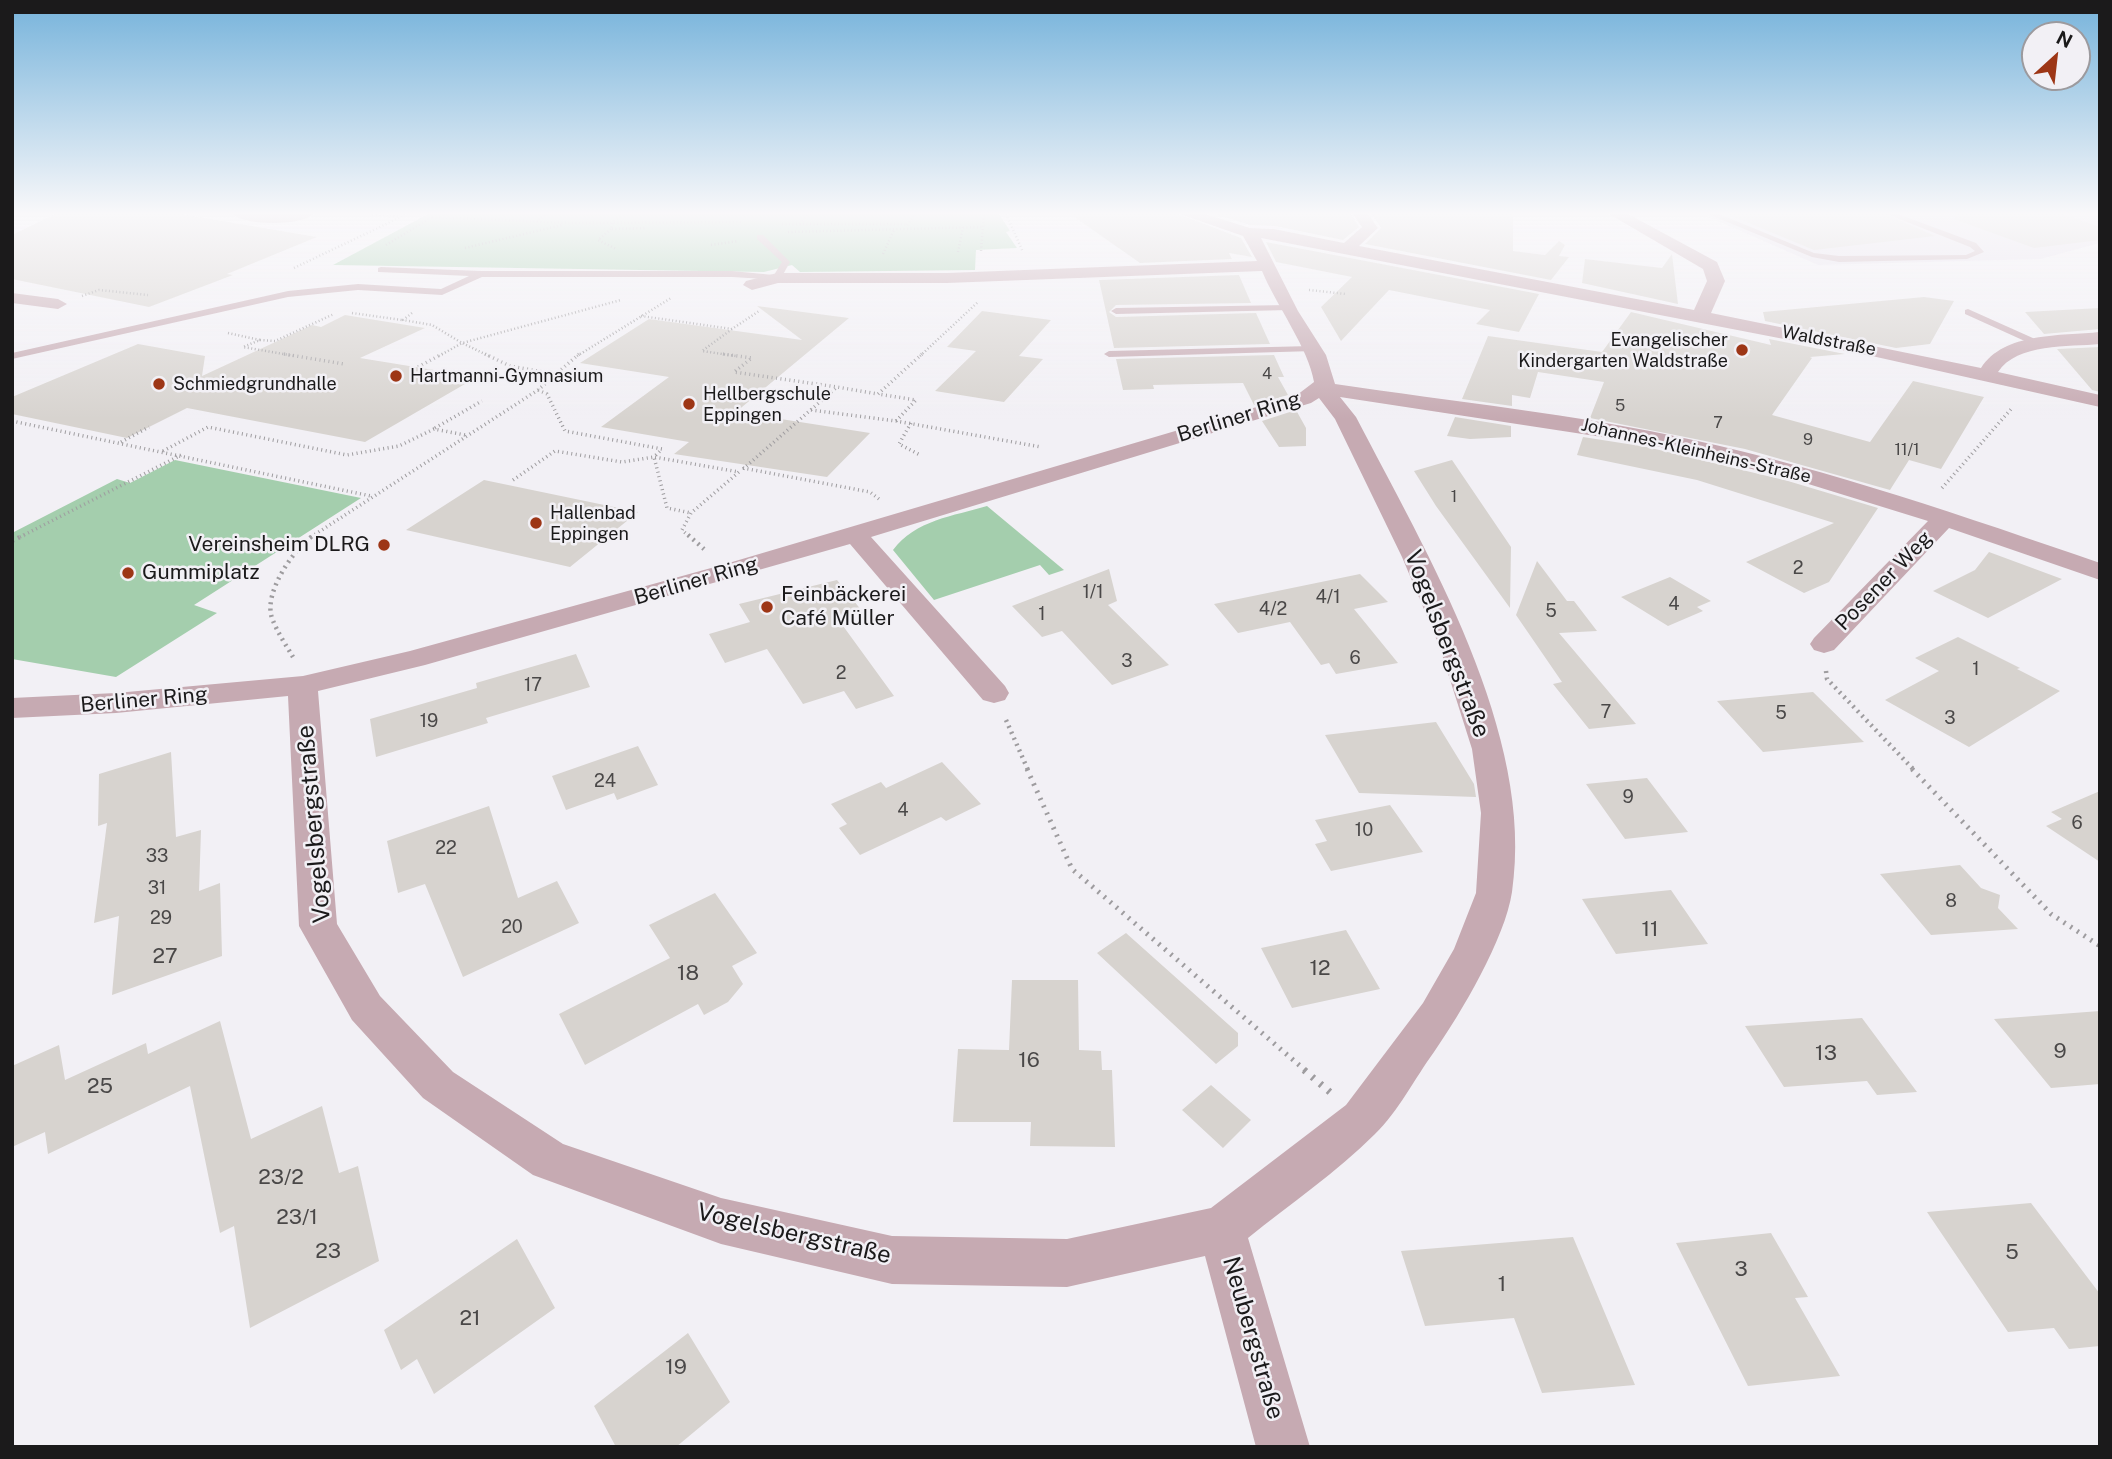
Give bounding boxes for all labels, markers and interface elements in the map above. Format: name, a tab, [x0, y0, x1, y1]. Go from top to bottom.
north arrow	[2021, 21, 2091, 91]
text: N	[2053, 26, 2076, 52]
street label: Waldstraße	[1780, 321, 1878, 361]
place label: Evangelischer Kindergarten Waldstraße	[1518, 329, 1728, 372]
marker: Evangelischer Kindergarten Waldstraße	[1734, 342, 1750, 358]
house number: 4	[1262, 364, 1272, 384]
place label: Hartmanni-Gymnasium	[410, 365, 603, 387]
marker: Hartmanni-Gymnasium	[388, 368, 404, 384]
place label: Schmiedgrundhalle	[173, 373, 337, 395]
marker: Schmiedgrundhalle	[151, 376, 167, 392]
place label: Hellbergschule Eppingen	[703, 383, 831, 426]
street label: Berliner Ring	[1174, 386, 1304, 448]
marker: Hellbergschule Eppingen	[681, 396, 697, 412]
house number: 5	[1615, 396, 1625, 416]
house number: 7	[1713, 413, 1723, 433]
street label: Johannes-Kleinheins-Straße	[1579, 414, 1813, 488]
house number: 9	[1803, 430, 1813, 450]
house number: 11/1	[1894, 440, 1920, 460]
house number: 1	[1451, 487, 1457, 507]
place label: Hallenbad Eppingen	[550, 502, 636, 544]
marker: Hallenbad Eppingen	[528, 515, 544, 531]
street label: Posener Weg	[1830, 526, 1938, 636]
place label: Vereinsheim DLRG	[188, 532, 370, 558]
marker: Vereinsheim DLRG	[376, 537, 392, 553]
street label: Vogelsbergstraße	[1398, 546, 1496, 742]
street label: Berliner Ring	[631, 551, 761, 611]
house number: 2	[1793, 557, 1803, 579]
place label: Gummiplatz	[142, 560, 260, 586]
marker: Gummiplatz	[120, 565, 136, 581]
house number: 1/1	[1083, 581, 1103, 603]
place label: Feinbäckerei Café Müller	[781, 582, 906, 632]
house number: 4/1	[1316, 586, 1340, 608]
house number: 4	[1668, 593, 1680, 615]
house number: 4/2	[1259, 598, 1287, 620]
marker: Feinbäckerei Café Müller	[759, 599, 775, 615]
house number: 5	[1545, 600, 1557, 622]
house number: 1	[1038, 603, 1046, 625]
house number: 6	[1349, 647, 1361, 669]
house number: 3	[1121, 650, 1133, 672]
house number: 1	[1972, 658, 1980, 680]
house number: 2	[836, 662, 846, 684]
house number: 17	[524, 674, 542, 696]
street label: Berliner Ring	[79, 682, 209, 718]
house number: 7	[1601, 701, 1611, 723]
house number: 5	[1775, 702, 1787, 724]
house number: 3	[1944, 707, 1956, 729]
house number: 19	[420, 710, 438, 732]
street label: Vogelsbergstraße	[291, 724, 337, 924]
house number: 24	[594, 770, 616, 792]
house number: 9	[1622, 786, 1634, 808]
house number: 4	[897, 799, 909, 821]
house number: 6	[2071, 812, 2083, 834]
house number: 10	[1355, 819, 1373, 841]
house number: 22	[435, 837, 457, 859]
house number: 33	[146, 845, 168, 867]
house number: 31	[148, 877, 166, 899]
house number: 8	[1945, 890, 1957, 912]
house number: 29	[150, 907, 172, 929]
house number: 20	[501, 916, 523, 938]
house number: 11	[1641, 917, 1659, 943]
house number: 27	[152, 944, 178, 970]
house number: 12	[1309, 956, 1331, 982]
house number: 18	[677, 961, 699, 987]
house number: 9	[2053, 1039, 2067, 1065]
house number: 13	[1815, 1041, 1837, 1067]
house number: 16	[1018, 1048, 1040, 1074]
house number: 25	[87, 1074, 113, 1100]
house number: 23/2	[258, 1165, 304, 1191]
street label: Vogelsbergstraße	[694, 1198, 894, 1270]
house number: 23/1	[276, 1205, 318, 1231]
house number: 23	[315, 1239, 341, 1265]
house number: 5	[2005, 1240, 2019, 1266]
street label: Neubergstraße	[1216, 1253, 1290, 1423]
house number: 3	[1734, 1257, 1748, 1283]
house number: 1	[1498, 1272, 1506, 1298]
house number: 21	[459, 1306, 481, 1332]
house number: 19	[665, 1355, 687, 1381]

